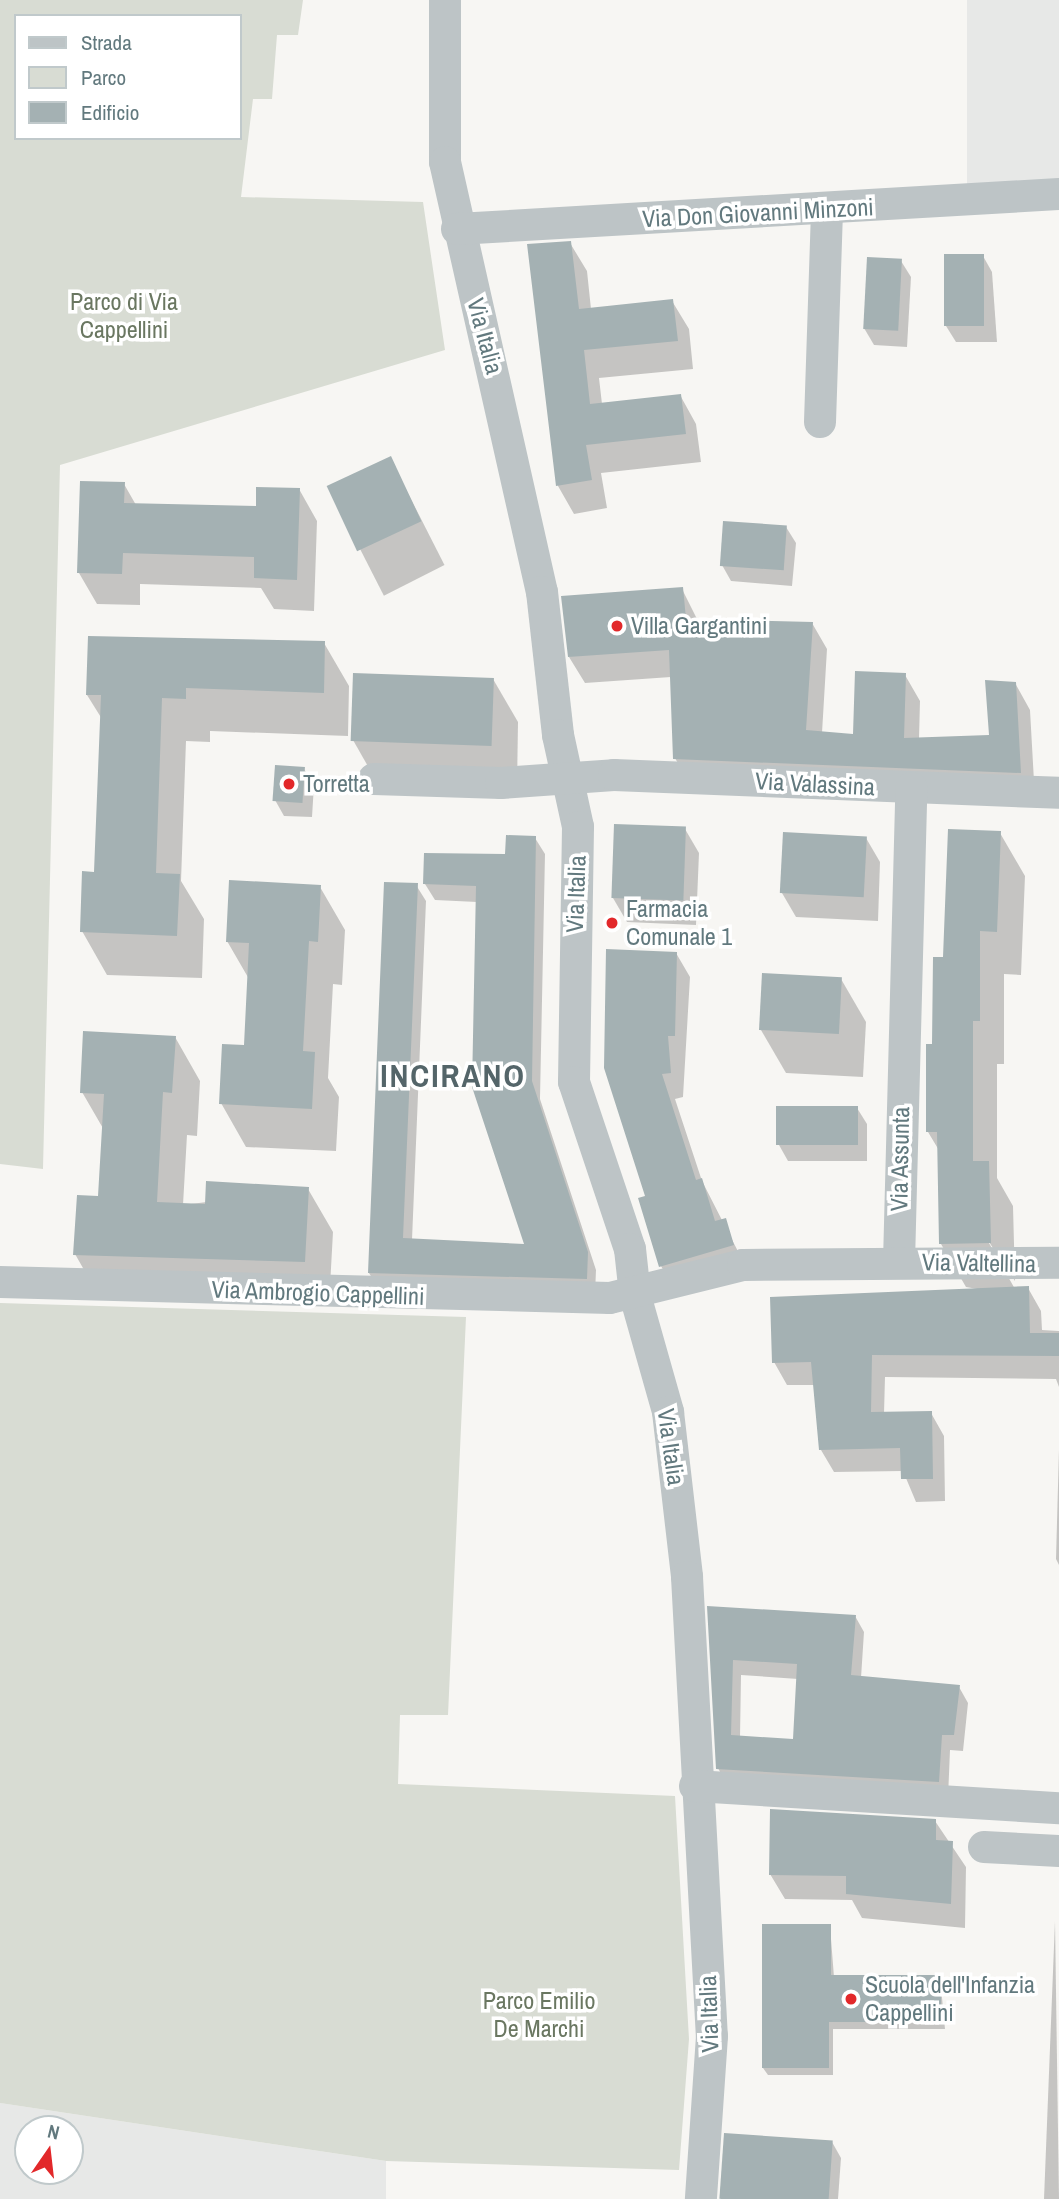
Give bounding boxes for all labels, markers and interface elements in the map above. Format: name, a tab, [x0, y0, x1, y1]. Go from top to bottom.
legend	[14, 14, 242, 140]
text: Strada	[81, 28, 132, 57]
text: Parco	[81, 63, 126, 92]
text: Edificio	[81, 98, 139, 127]
street label: Via Don Giovanni Minzoni	[642, 193, 874, 233]
park label: Parco di Via Cappellini	[70, 288, 178, 344]
street label: Via Italia	[461, 295, 509, 377]
place label: Villa Gargantini	[631, 612, 767, 640]
marker: Villa Gargantini	[609, 618, 625, 634]
street label: Via Valassina	[754, 766, 876, 802]
place label: Torretta	[303, 770, 370, 798]
marker: Torretta	[281, 776, 297, 792]
street label: Via Italia	[560, 855, 592, 933]
place label: Farmacia Comunale 1	[626, 895, 732, 951]
marker: Farmacia Comunale 1	[604, 915, 620, 931]
district label: INCIRANO	[381, 1057, 525, 1095]
street label: Via Assunta	[885, 1106, 915, 1212]
street label: Via Valtellina	[922, 1248, 1036, 1278]
street label: Via Ambrogio Cappellini	[211, 1275, 425, 1311]
street label: Via Italia	[651, 1407, 691, 1487]
place label: Scuola dell'Infanzia Cappellini	[865, 1971, 1035, 2027]
street label: Via Italia	[693, 1975, 725, 2053]
park label: Parco Emilio De Marchi	[483, 1987, 595, 2043]
marker: Scuola dell'Infanzia Cappellini	[843, 1991, 859, 2007]
north arrow	[14, 2115, 84, 2185]
text: N	[45, 2118, 62, 2146]

